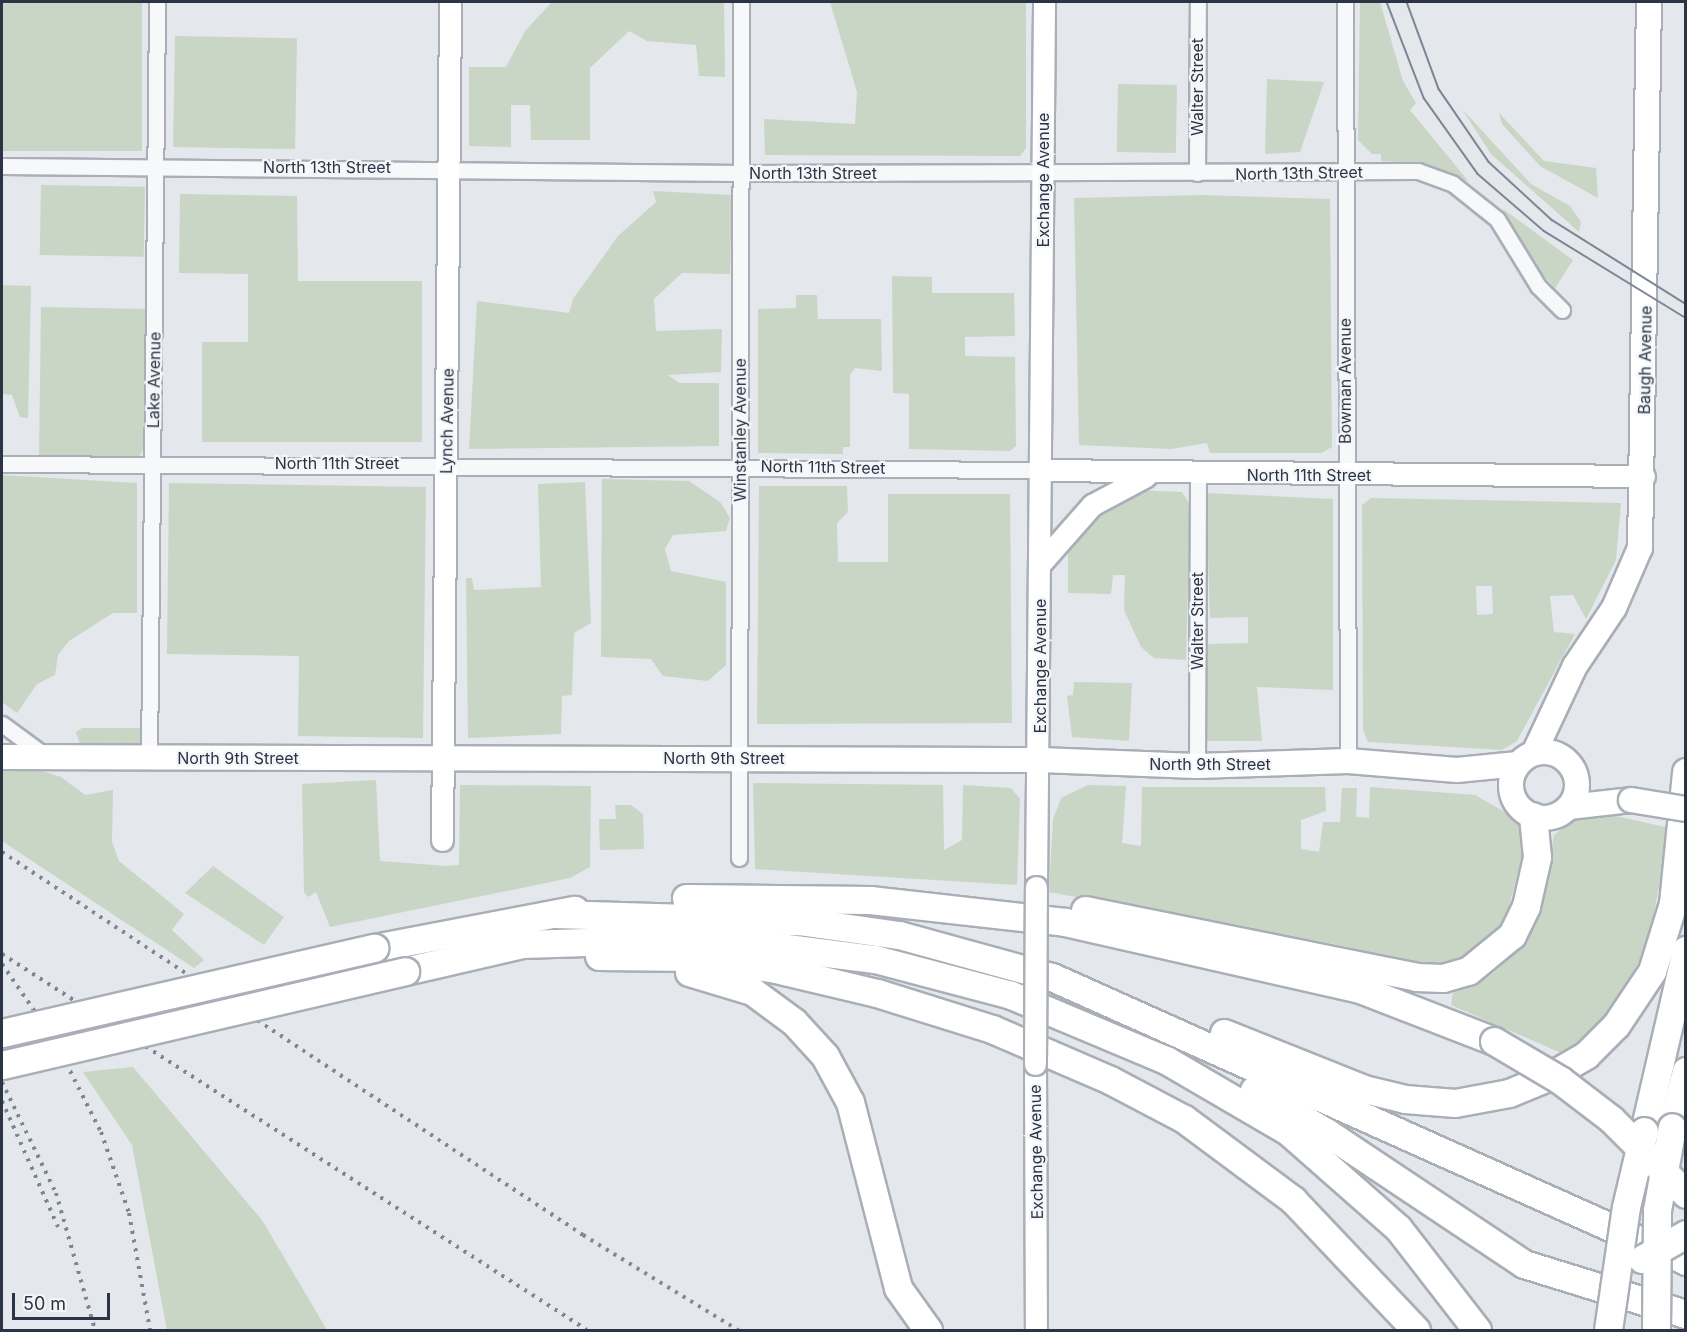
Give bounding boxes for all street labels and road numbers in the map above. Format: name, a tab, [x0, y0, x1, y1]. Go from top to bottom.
street label: Walter Street	[1187, 38, 1207, 136]
street label: Exchange Avenue	[1033, 113, 1053, 247]
street label: North 13th Street	[263, 157, 391, 177]
street label: North 13th Street	[1235, 162, 1363, 184]
street label: North 13th Street	[749, 163, 877, 183]
street label: Baugh Avenue	[1634, 305, 1656, 415]
street label: Bowman Avenue	[1335, 318, 1355, 444]
street label: Lake Avenue	[144, 332, 164, 428]
street label: Winstanley Avenue	[730, 358, 750, 502]
street label: Lynch Avenue	[436, 368, 458, 474]
street label: North 11th Street	[275, 453, 399, 473]
street label: North 11th Street	[760, 456, 886, 478]
street label: North 11th Street	[1247, 465, 1371, 485]
street label: Walter Street	[1187, 572, 1207, 670]
street label: Exchange Avenue	[1030, 599, 1050, 733]
street label: North 9th Street	[177, 748, 299, 768]
street label: North 9th Street	[663, 748, 785, 768]
street label: North 9th Street	[1149, 754, 1271, 774]
street label: Exchange Avenue	[1025, 1084, 1047, 1220]

